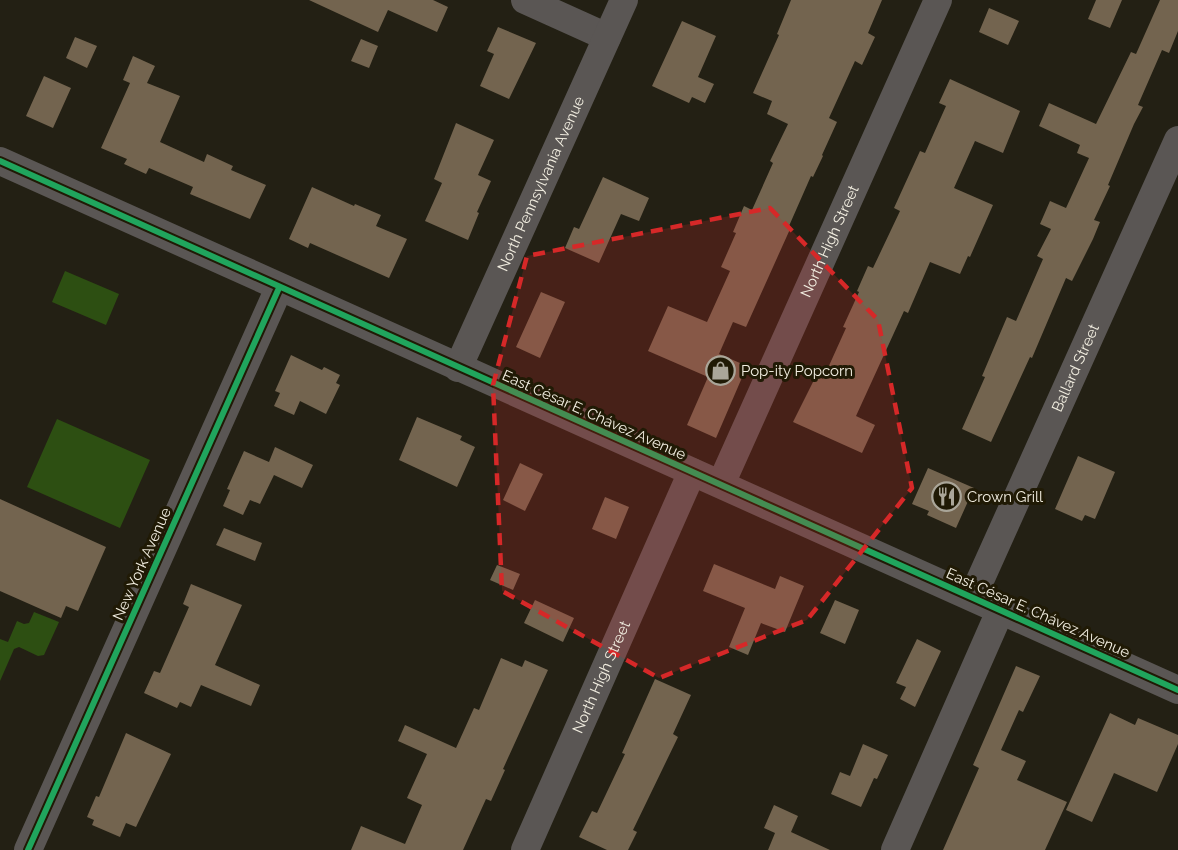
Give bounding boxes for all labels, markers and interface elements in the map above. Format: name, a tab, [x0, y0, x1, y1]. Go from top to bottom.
street label: North Pennsylvania Avenue	[494, 93, 588, 274]
street label: North High Street	[797, 182, 863, 300]
street label: Ballard Street	[1048, 321, 1103, 415]
shop icon: Pop-ity Popcorn	[704, 355, 736, 387]
place label: Pop-ity Popcorn	[741, 362, 853, 380]
street label: East César E. Chávez Avenue	[499, 366, 689, 464]
restaurant icon: Crown Grill	[930, 481, 962, 513]
place label: Crown Grill	[967, 488, 1044, 506]
street label: New York Avenue	[109, 505, 175, 623]
street label: East César E. Chávez Avenue	[943, 564, 1133, 662]
street label: North High Street	[569, 618, 634, 736]

